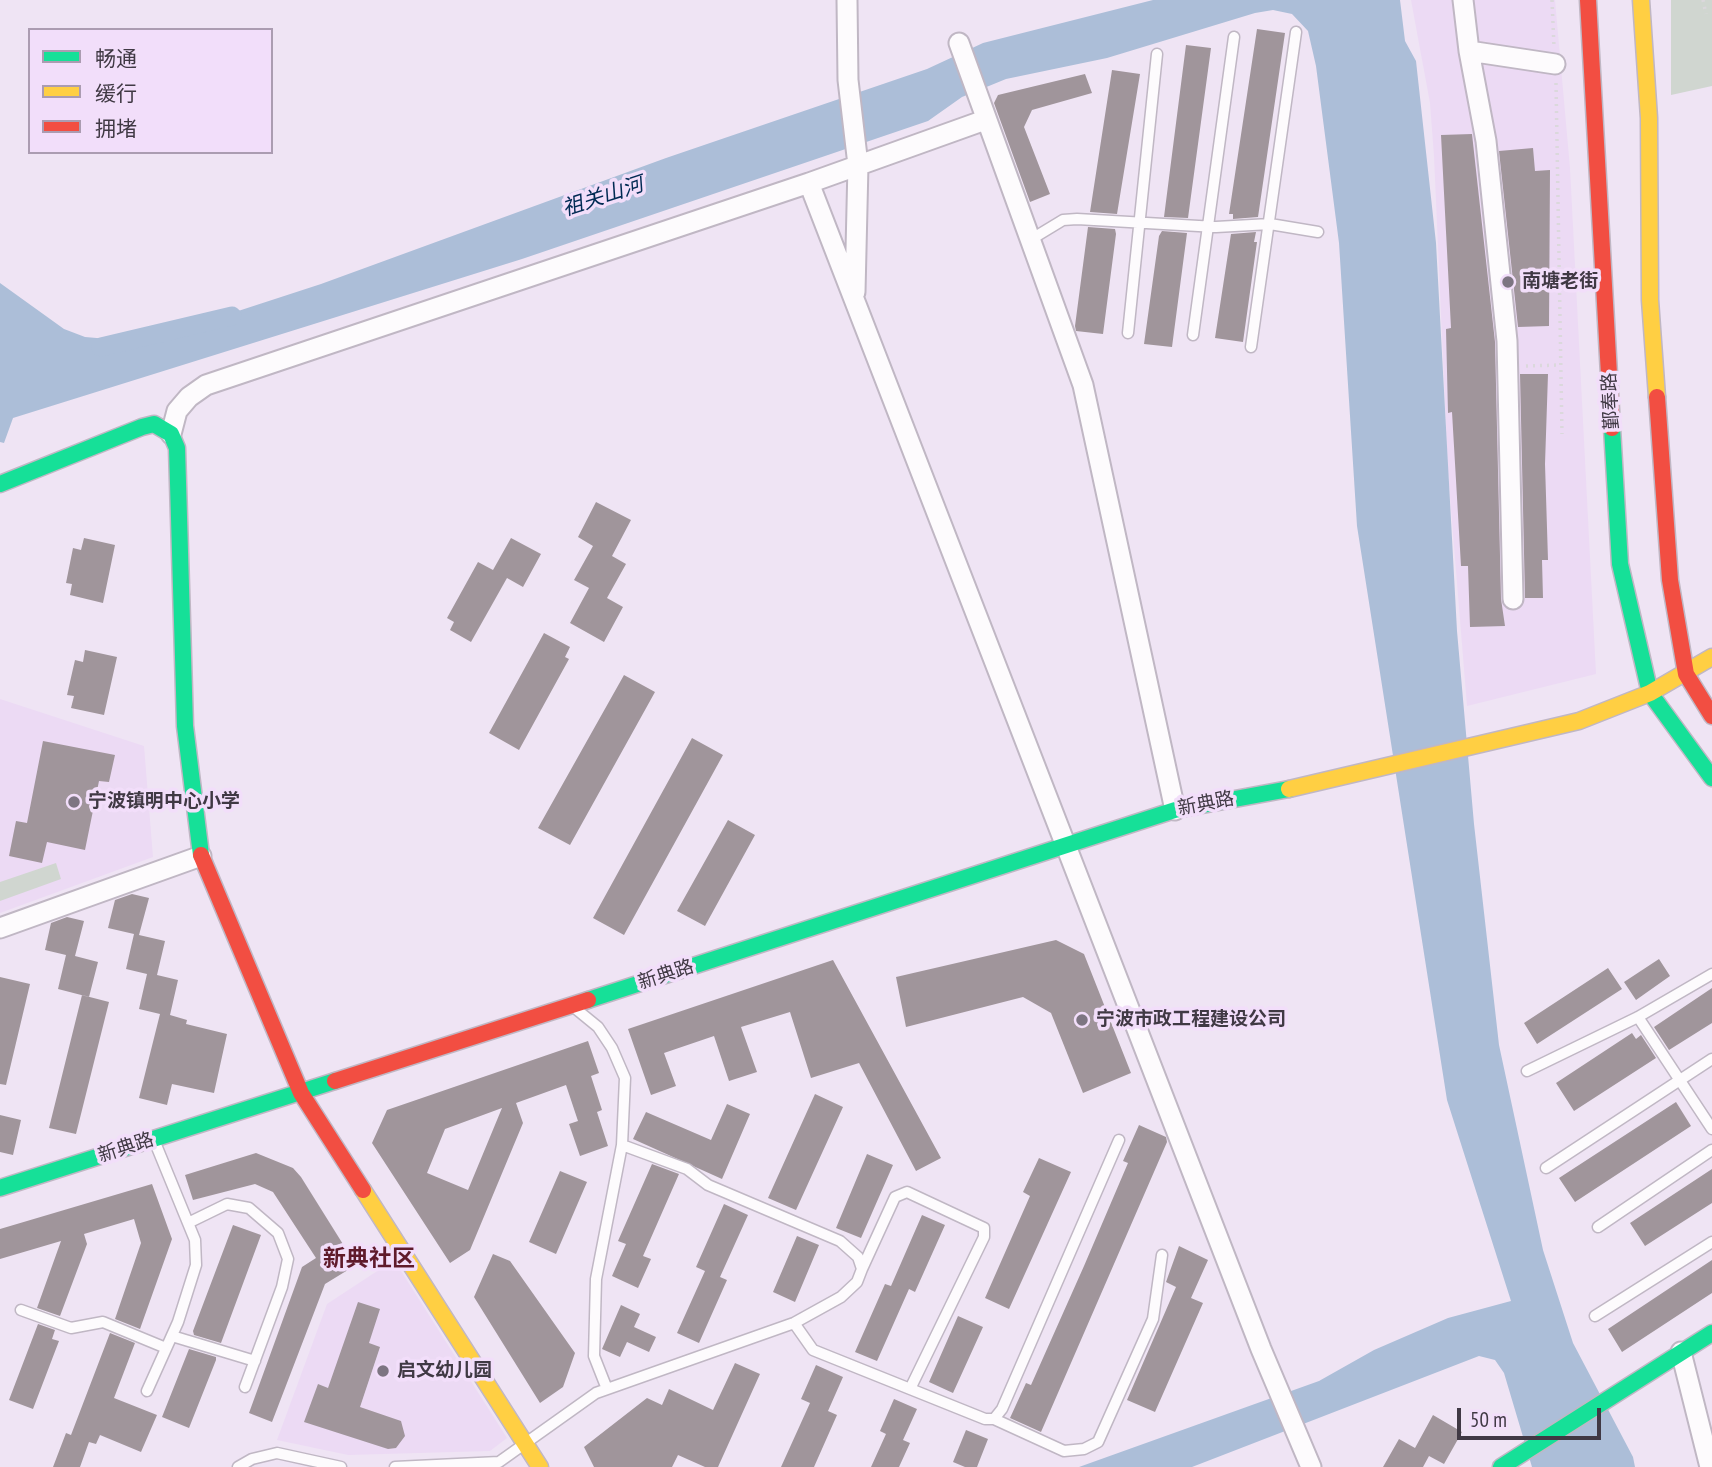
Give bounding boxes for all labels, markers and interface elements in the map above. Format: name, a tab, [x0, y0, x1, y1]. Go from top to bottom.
legend	[28, 28, 273, 154]
text: 畅通	[95, 45, 137, 72]
text: 缓行	[95, 80, 137, 107]
text: 拥堵	[95, 115, 137, 142]
water label: 祖关山河	[559, 172, 647, 222]
place label: 南塘老街	[1522, 271, 1598, 293]
marker: 南塘老街	[1500, 274, 1516, 290]
street label: 鄞奉路	[1598, 372, 1624, 430]
street label: 新典路	[1176, 787, 1236, 821]
place label: 宁波镇明中心小学	[88, 791, 240, 813]
marker: 宁波镇明中心小学	[66, 794, 82, 810]
street label: 新典路	[635, 955, 697, 995]
place label: 宁波市政工程建设公司	[1096, 1009, 1286, 1031]
marker: 宁波市政工程建设公司	[1074, 1012, 1090, 1028]
street label: 新典路	[95, 1128, 157, 1168]
district label: 新典社区	[323, 1245, 415, 1273]
place label: 启文幼儿园	[397, 1360, 492, 1382]
marker: 启文幼儿园	[375, 1363, 391, 1379]
scale bar	[1460, 1394, 1604, 1438]
text: 50 m	[1470, 1406, 1507, 1433]

